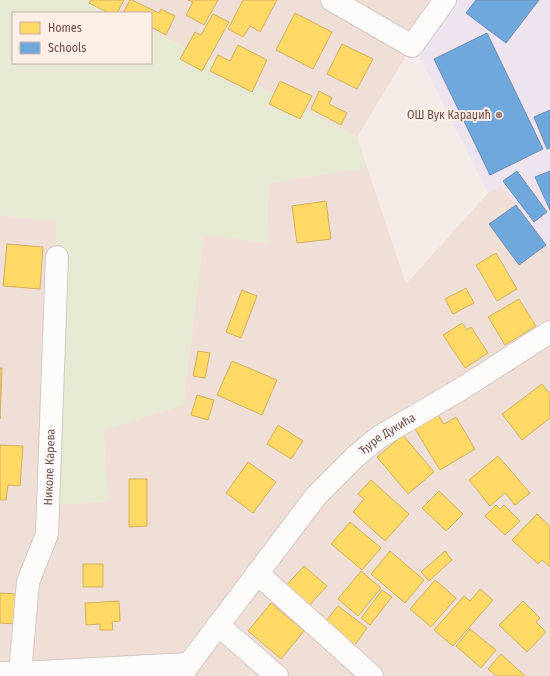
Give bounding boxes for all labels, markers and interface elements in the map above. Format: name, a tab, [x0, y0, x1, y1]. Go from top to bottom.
legend	[12, 12, 152, 64]
text: Homes	[48, 21, 82, 35]
text: Schools	[48, 41, 86, 55]
place label: ОШ Вук Караџић	[407, 108, 491, 122]
marker: ОШ Вук Караџић	[494, 110, 504, 120]
street label: Ђуре Дукића	[356, 410, 418, 458]
street label: Николе Карева	[41, 428, 58, 506]

